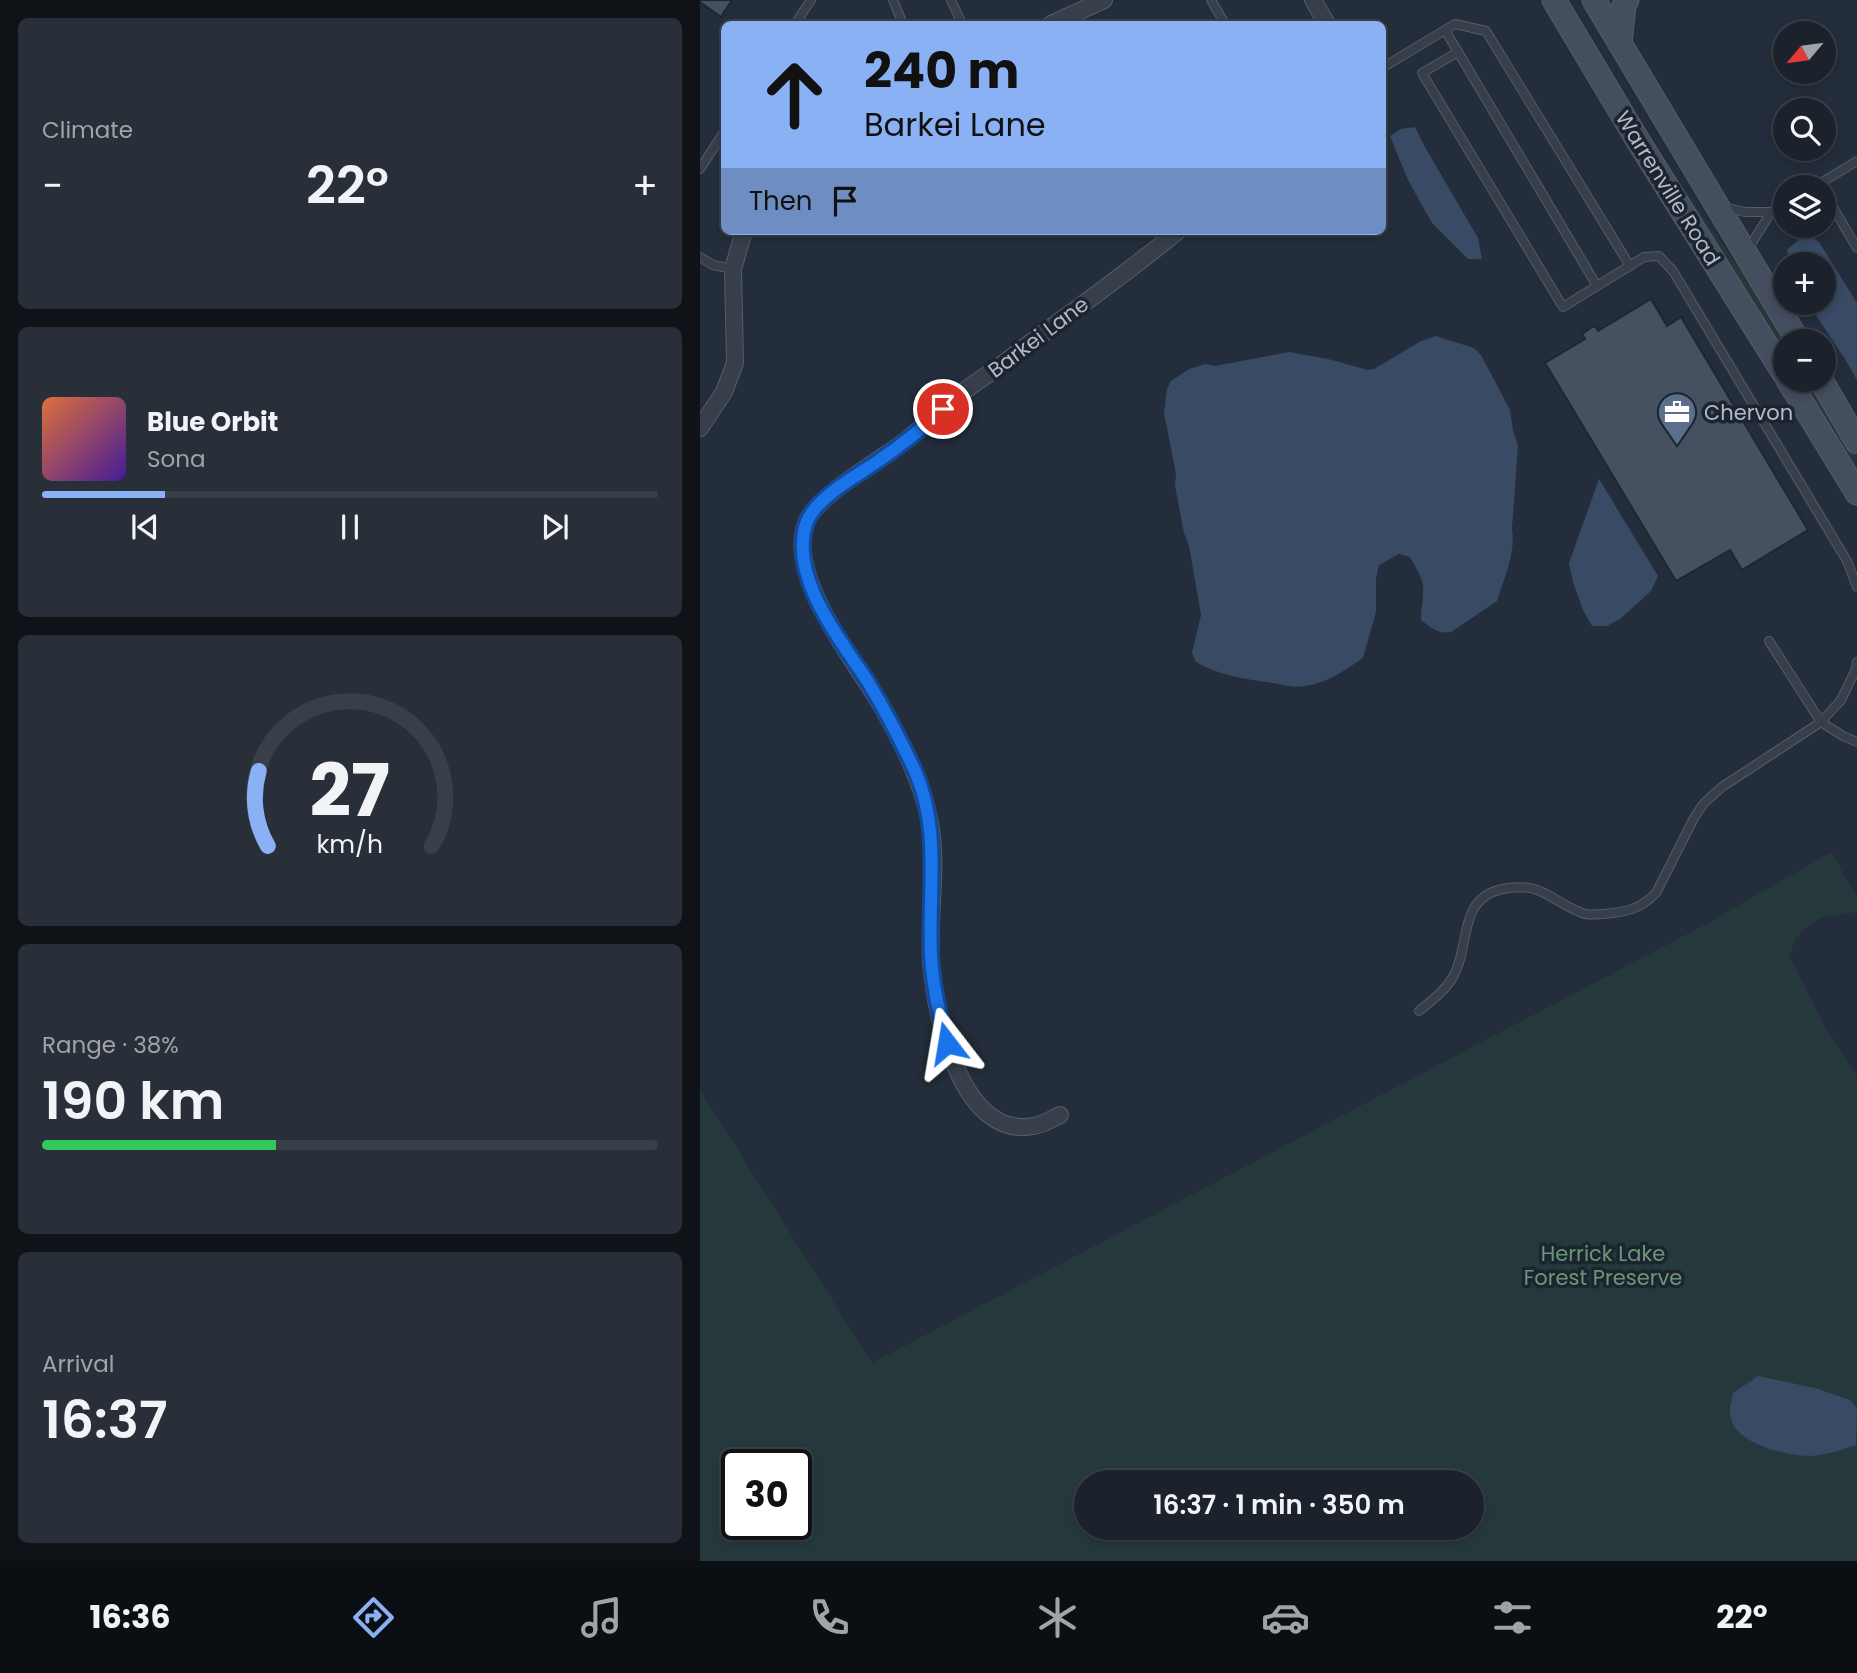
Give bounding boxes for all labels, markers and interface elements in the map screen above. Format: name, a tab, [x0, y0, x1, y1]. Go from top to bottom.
north arrow	[1773, 21, 1836, 84]
map controls	[1773, 21, 1836, 392]
text: 240 m	[864, 37, 1019, 105]
icon: ahead	[749, 49, 840, 140]
button: search	[1773, 98, 1836, 161]
text: Barkei Lane	[864, 102, 1046, 147]
street label: Warrenville Road	[1609, 105, 1727, 271]
text: Climate	[42, 114, 133, 146]
text: 22°	[306, 149, 389, 222]
text: −	[42, 159, 63, 212]
text: +	[632, 159, 658, 212]
button: layers	[1773, 175, 1836, 238]
icon: arrive	[826, 182, 864, 220]
text: Then	[749, 183, 812, 219]
button: +	[1773, 252, 1836, 315]
street label: Barkei Lane	[982, 290, 1094, 384]
button: −	[1773, 329, 1836, 392]
pin	[913, 379, 973, 439]
icon: arrive	[924, 390, 962, 428]
office icon: Chervon	[1656, 391, 1698, 446]
place label: Chervon	[1704, 398, 1793, 427]
text: Blue Orbit	[147, 404, 278, 440]
text: Sona	[147, 443, 206, 475]
icon: previous	[126, 508, 164, 546]
icon: pause	[331, 508, 369, 546]
icon: next	[536, 508, 574, 546]
text: 27	[310, 741, 390, 842]
text: km/h	[317, 827, 383, 862]
position arrow	[910, 1006, 984, 1080]
text: Range · 38%	[42, 1029, 179, 1061]
text: 190 km	[42, 1064, 224, 1137]
park label: Herrick Lake Forest Preserve	[1524, 1239, 1682, 1292]
text: Arrival	[42, 1348, 114, 1380]
text: 16:37	[42, 1383, 167, 1456]
speed limit sign: 30	[721, 1449, 812, 1540]
text: 16:37 · 1 min · 350 m	[1153, 1487, 1405, 1523]
icon: directions	[349, 1593, 398, 1642]
icon: music	[577, 1593, 626, 1642]
icon: phone	[805, 1593, 854, 1642]
icon: climate	[1033, 1593, 1082, 1642]
icon: car	[1261, 1593, 1310, 1642]
icon: filters	[1488, 1593, 1537, 1642]
text: 16:36	[89, 1594, 171, 1639]
text: 22°	[1716, 1594, 1768, 1639]

